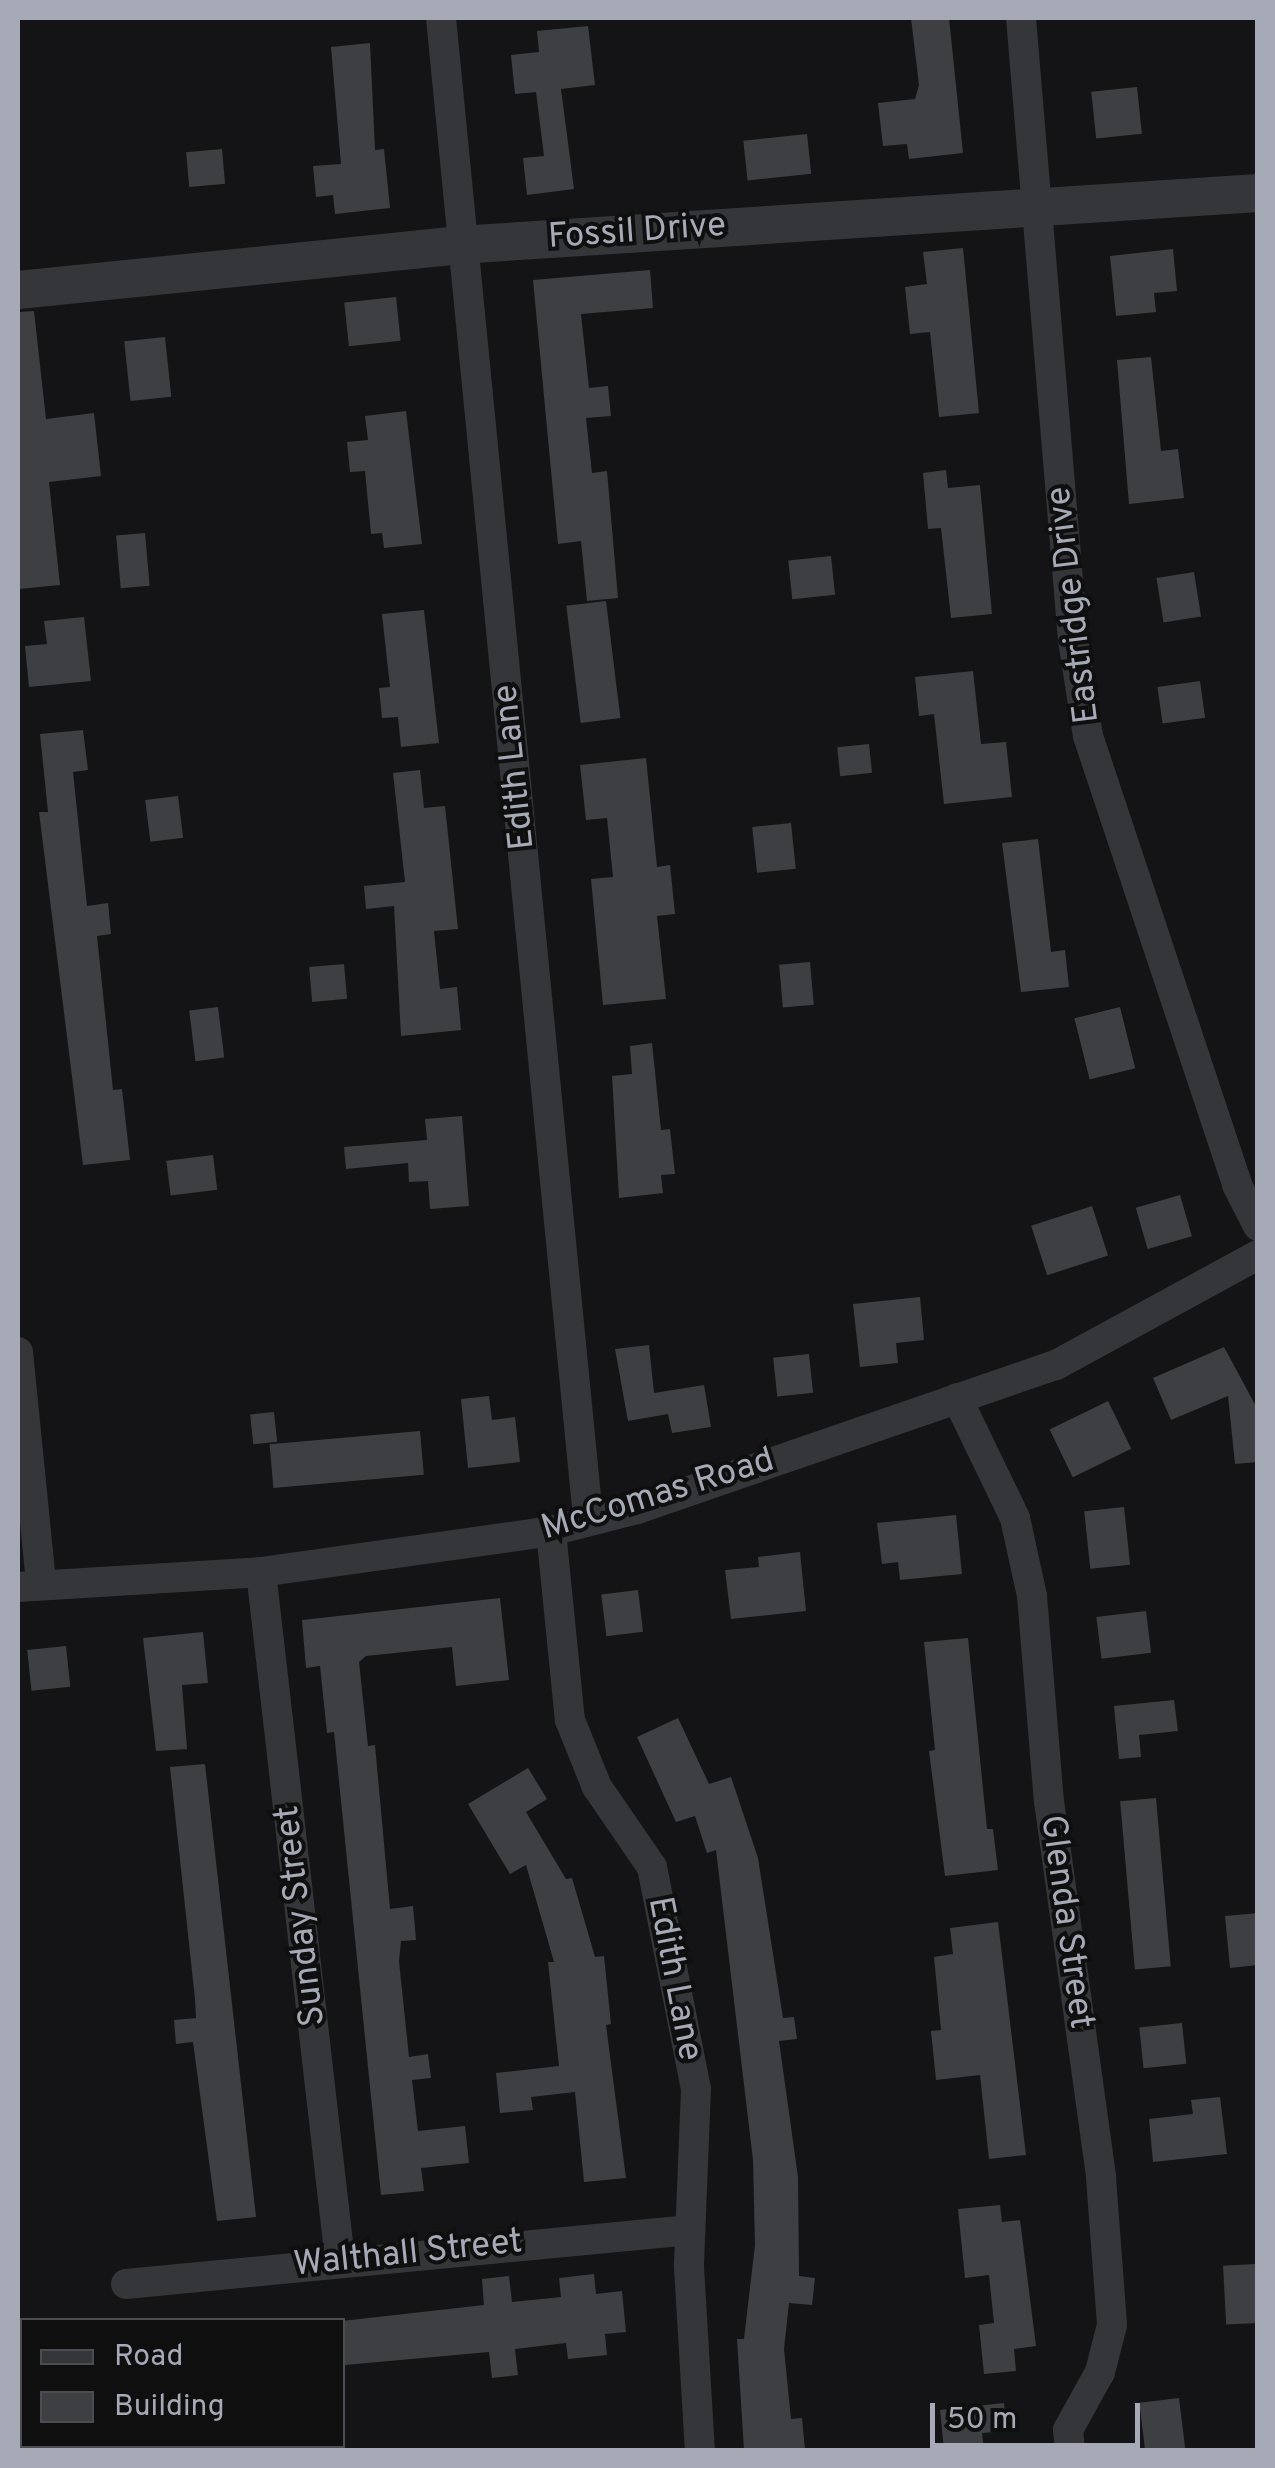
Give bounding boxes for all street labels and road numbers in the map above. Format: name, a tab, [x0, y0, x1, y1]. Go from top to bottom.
street label: Fossil Drive	[547, 205, 727, 259]
street label: Eastridge Drive	[1039, 484, 1109, 726]
street label: Edith Lane	[485, 682, 545, 852]
street label: McComas Road	[537, 1440, 779, 1550]
street label: Sunday Street	[267, 1803, 335, 2029]
street label: Glenda Street	[1030, 1812, 1102, 2032]
street label: Edith Lane	[638, 1893, 710, 2065]
street label: Walthall Street	[292, 2221, 524, 2287]

